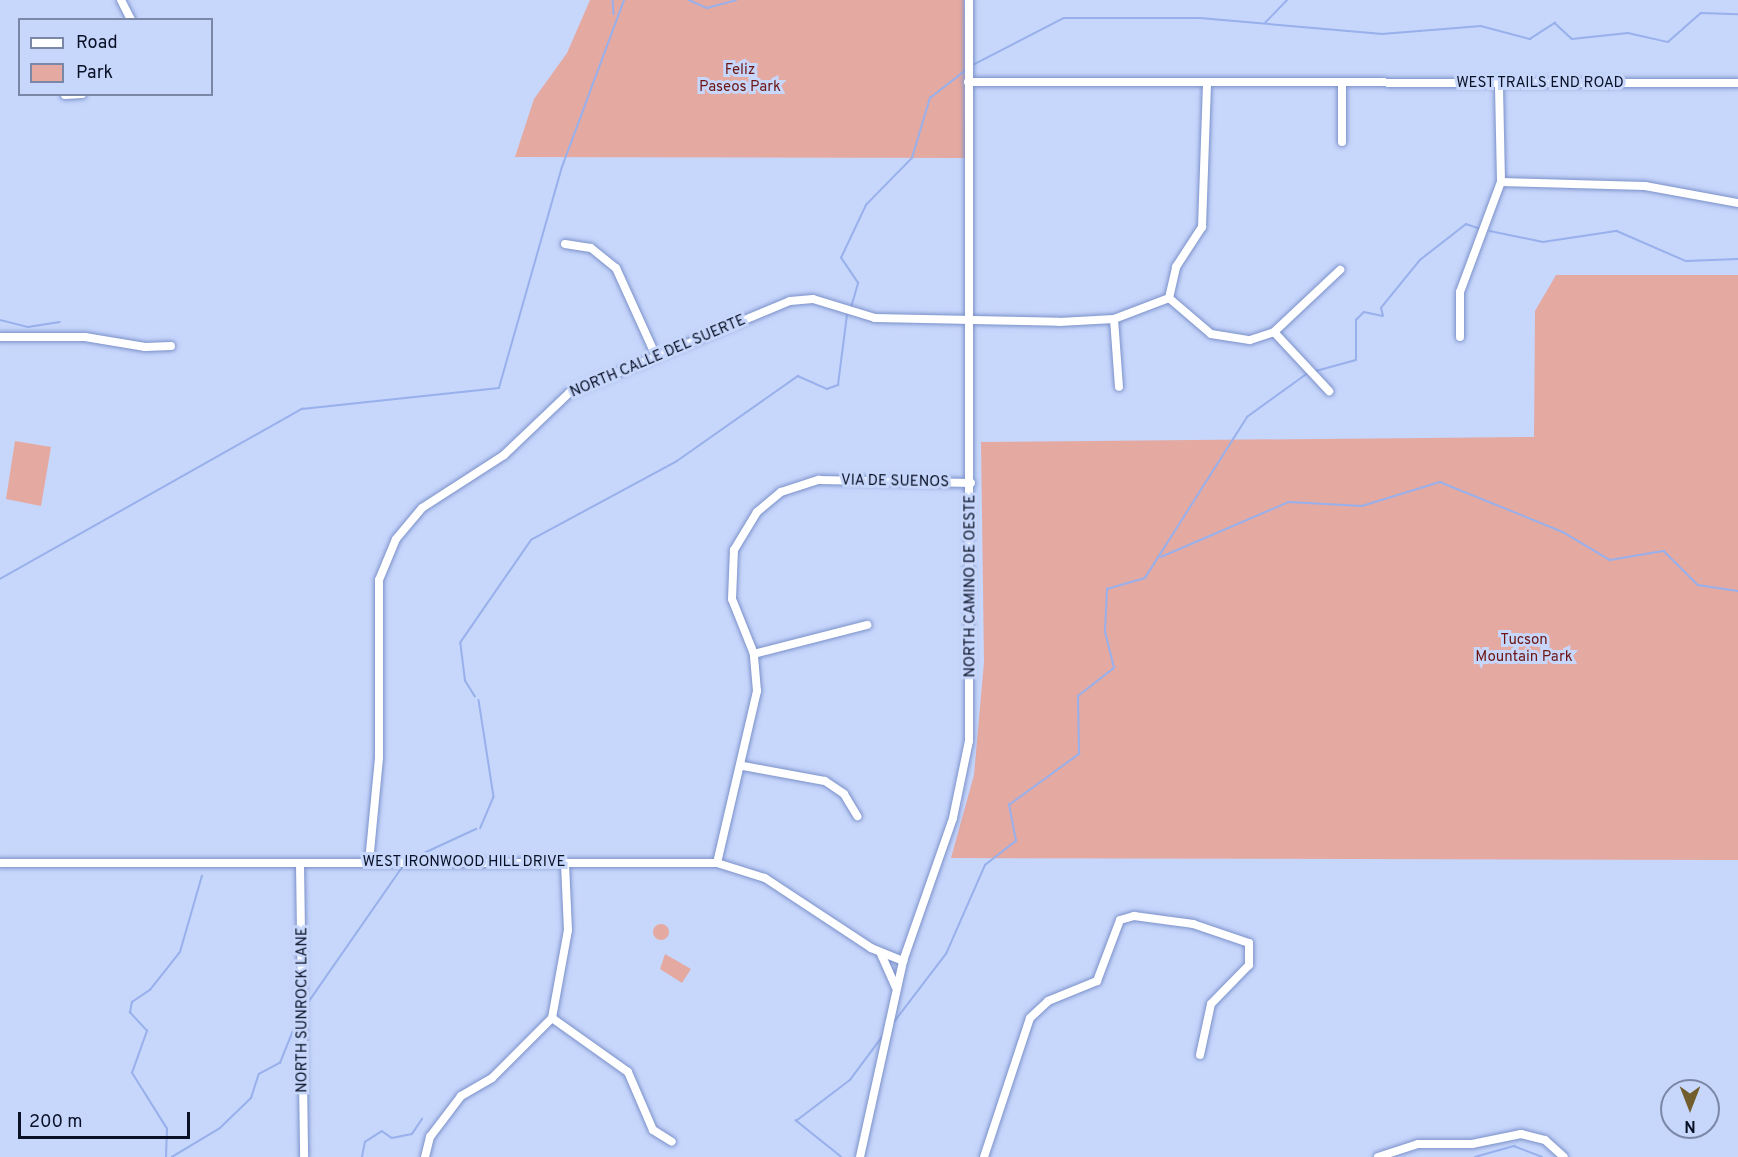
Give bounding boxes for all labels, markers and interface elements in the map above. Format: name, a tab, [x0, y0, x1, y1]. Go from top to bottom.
legend	[18, 18, 213, 96]
text: Road	[76, 32, 118, 55]
park label: Feliz Paseos Park	[699, 61, 781, 96]
text: Park	[76, 62, 113, 85]
street label: WEST TRAILS END ROAD	[1456, 75, 1624, 93]
street label: NORTH CALLE DEL SUERTE	[568, 312, 748, 402]
street label: VIA DE SUENOS	[840, 472, 950, 492]
street label: NORTH CAMINO DE OESTE	[962, 494, 980, 678]
park label: Tucson Mountain Park	[1475, 631, 1573, 666]
street label: WEST IRONWOOD HILL DRIVE	[362, 854, 566, 872]
street label: NORTH SUNROCK LANE	[294, 927, 312, 1093]
north arrow	[1660, 1079, 1720, 1139]
scale bar	[21, 1100, 194, 1138]
text: 200 m	[29, 1111, 82, 1134]
text: N	[1684, 1115, 1696, 1135]

